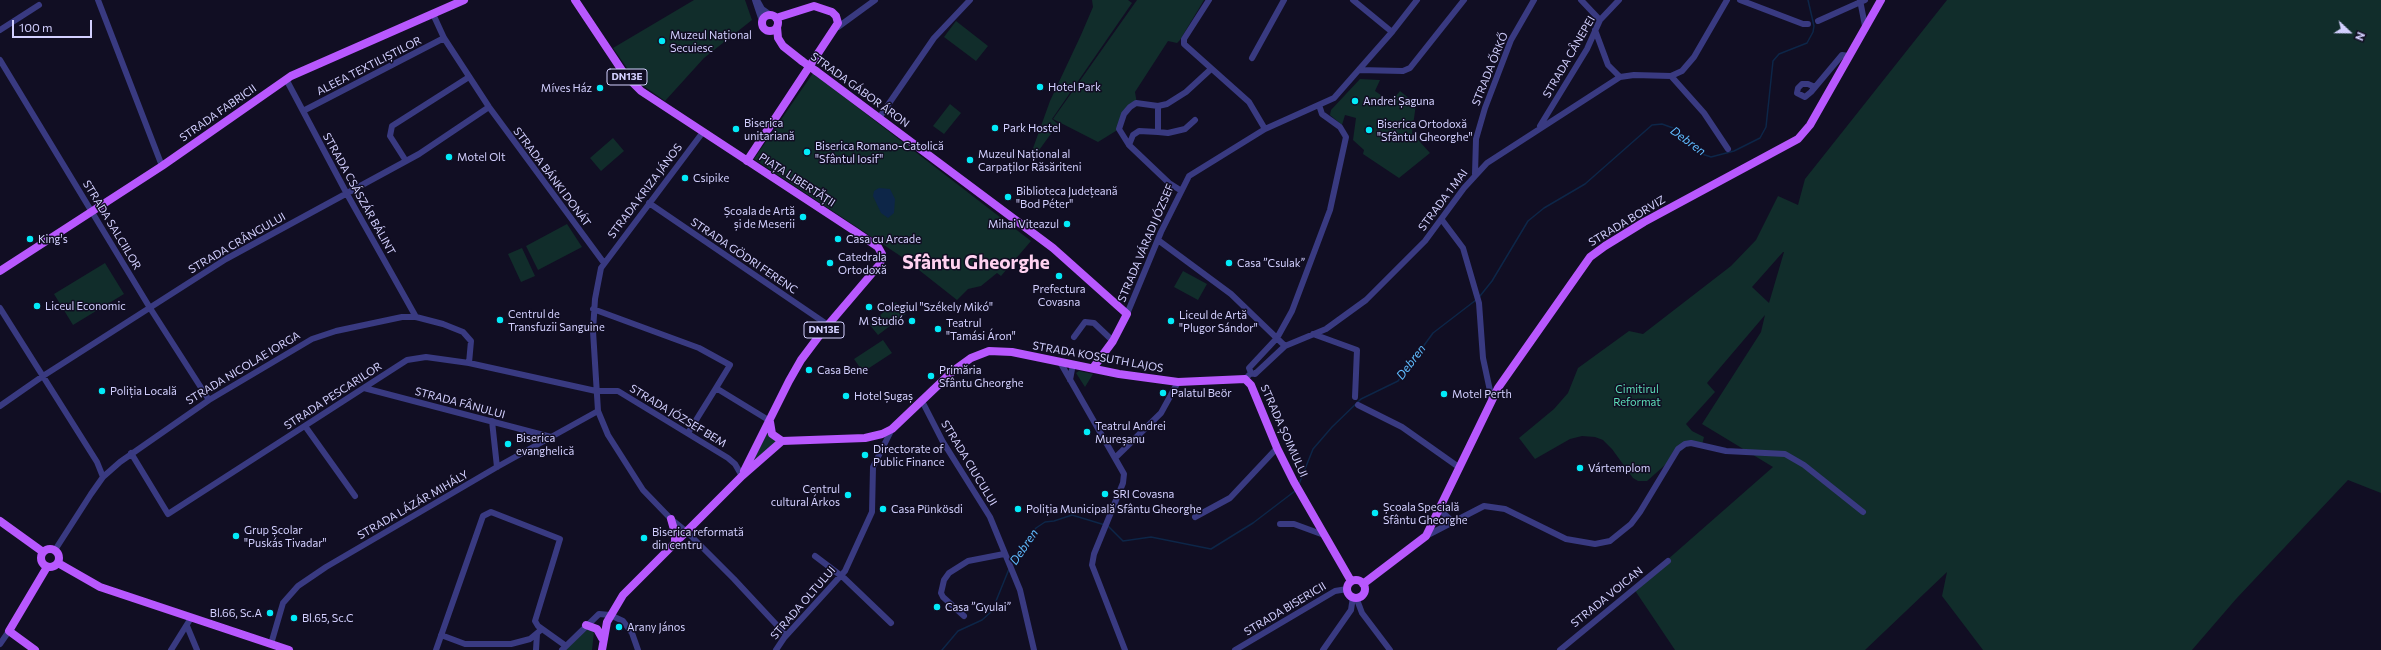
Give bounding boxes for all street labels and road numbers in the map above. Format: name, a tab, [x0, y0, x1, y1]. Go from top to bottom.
street label: STRADA CÂNEPEI	[1540, 14, 1598, 100]
street label: STRADA ŐRKŐ	[1469, 30, 1511, 108]
street label: ALEEA TEXTILIȘTILOR	[314, 34, 424, 98]
street label: STRADA GÁBOR ÁRON	[808, 50, 912, 130]
road number: DN13E	[607, 69, 647, 85]
street label: STRADA FABRICII	[177, 82, 259, 144]
street label: STRADA BÁNKI DONÁT	[511, 125, 593, 229]
street label: STRADA CSÁSZÁR BÁLINT	[320, 131, 398, 257]
street label: STRADA KRIZA JÁNOS	[605, 141, 685, 241]
street label: PIAȚA LIBERTĂȚII	[756, 150, 838, 210]
street label: STRADA 1 MAI	[1416, 167, 1470, 233]
street label: STRADA SALCIILOR	[80, 178, 144, 272]
street label: STRADA VÁRADI JÓZSEF	[1115, 182, 1177, 304]
street label: STRADA BORVIZ	[1586, 193, 1668, 249]
street label: STRADA CRÂNGULUI	[186, 210, 288, 276]
street label: STRADA GÖDRI FERENC	[688, 215, 800, 297]
road number: DN13E	[804, 322, 844, 338]
street label: STRADA NICOLAE IORGA	[183, 329, 303, 407]
street label: STRADA KOSSUTH LAJOS	[1032, 339, 1164, 375]
street label: STRADA PESCARILOR	[282, 360, 384, 432]
street label: STRADA JÓZSEF BEM	[627, 382, 729, 450]
street label: STRADA ȘOIMULUI	[1258, 383, 1310, 479]
street label: STRADA FÂNULUI	[413, 385, 507, 421]
street label: STRADA CIUCULUI	[938, 418, 1000, 508]
street label: STRADA LÁZÁR MIHÁLY	[355, 468, 471, 542]
street label: STRADA OLTULUI	[768, 564, 838, 642]
street label: STRADA VOICAN	[1568, 564, 1646, 630]
street label: STRADA BISERICII	[1242, 579, 1328, 639]

